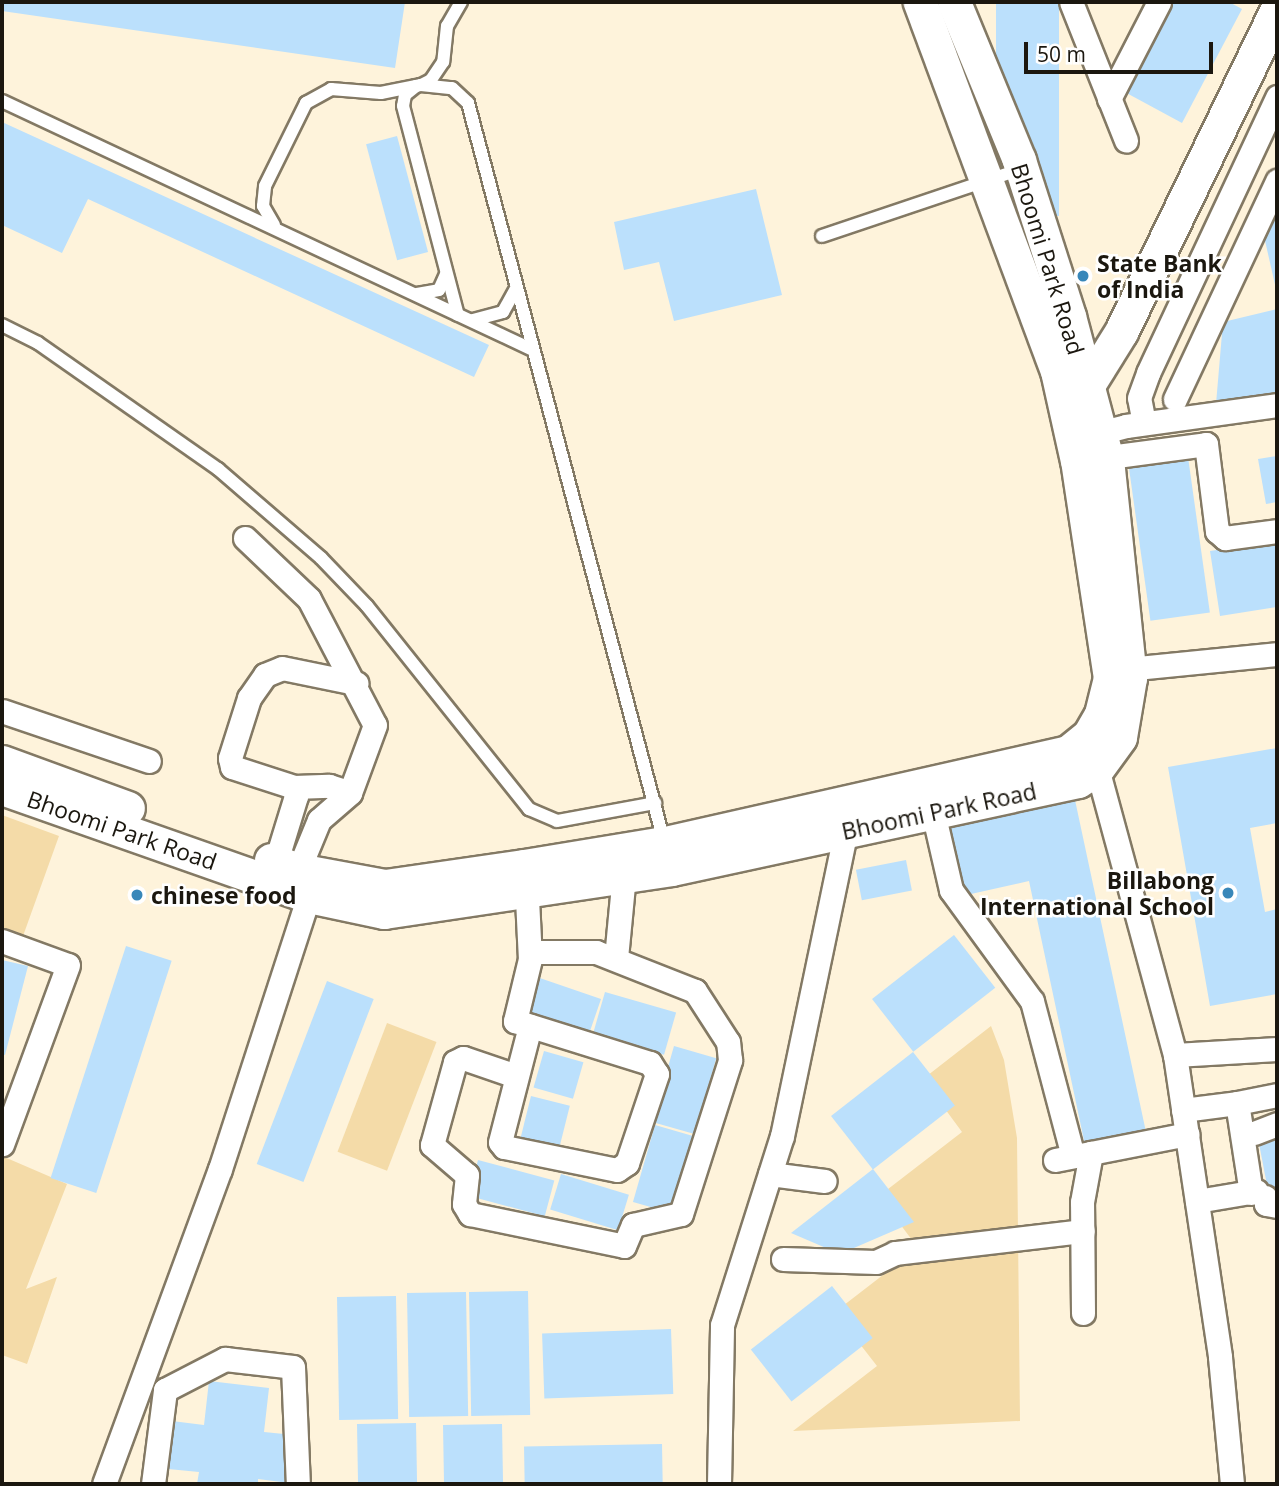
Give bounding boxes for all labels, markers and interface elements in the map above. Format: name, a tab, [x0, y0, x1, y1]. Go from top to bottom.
scale bar	[1027, 28, 1216, 72]
text: 50 m	[1037, 40, 1086, 68]
street label: Bhoomi Park Road	[1006, 160, 1090, 358]
place label: State Bank of India	[1097, 249, 1222, 303]
marker: State Bank of India	[1075, 268, 1091, 284]
street label: Bhoomi Park Road	[839, 777, 1039, 845]
street label: Bhoomi Park Road	[24, 785, 220, 875]
place label: Billabong International School	[980, 866, 1214, 920]
place label: chinese food	[151, 881, 297, 909]
marker: Billabong International School	[1220, 885, 1236, 901]
marker: chinese food	[129, 887, 145, 903]

